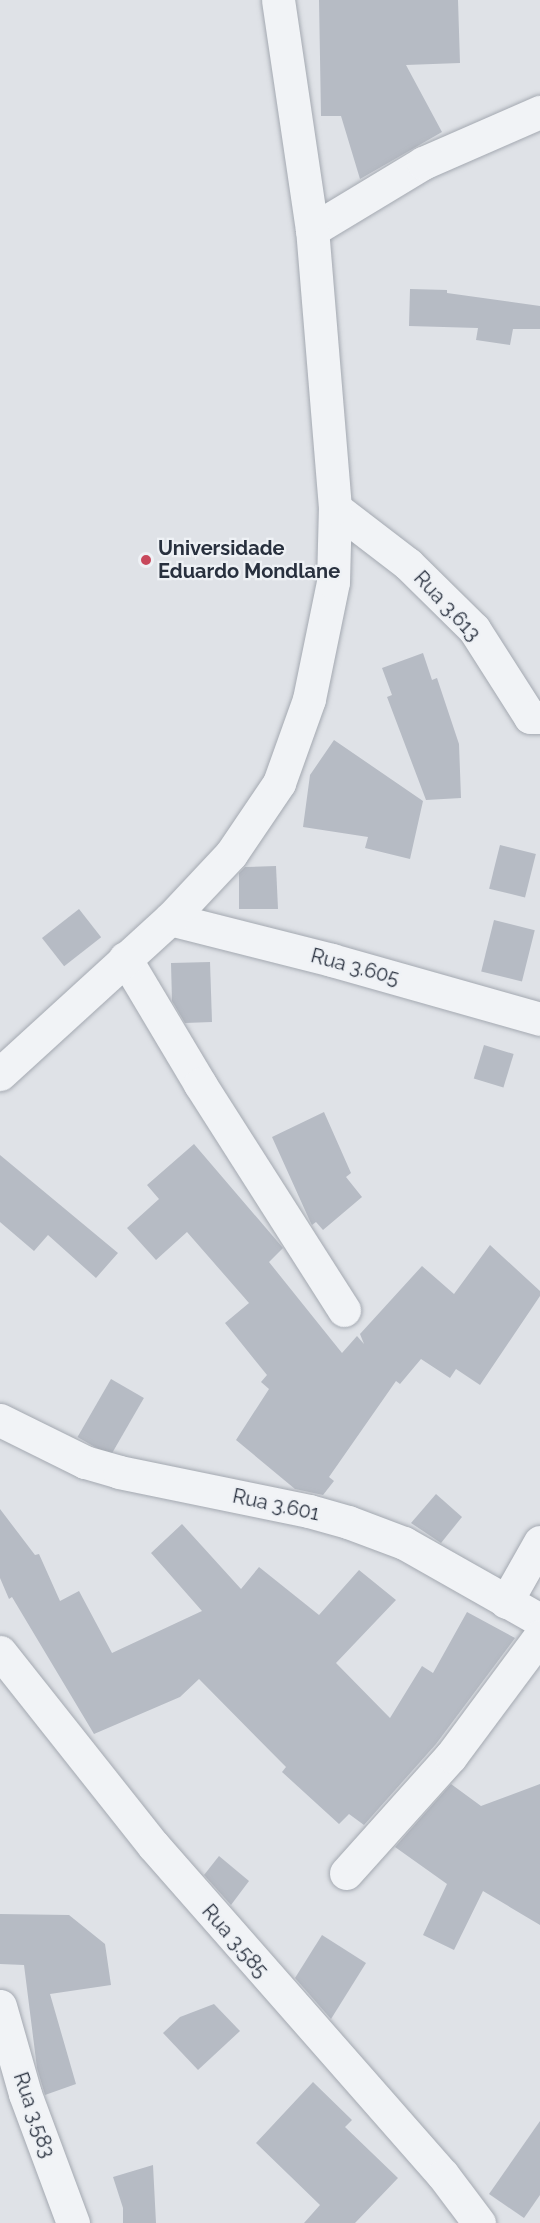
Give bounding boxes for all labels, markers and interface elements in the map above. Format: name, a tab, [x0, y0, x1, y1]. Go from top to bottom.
place label: Universidade Eduardo Mondlane	[158, 536, 340, 583]
marker: Universidade Eduardo Mondlane	[139, 553, 153, 567]
street label: Rua 3.613	[409, 566, 485, 646]
street label: Rua 3.605	[308, 944, 402, 990]
street label: Rua 3.601	[230, 1484, 322, 1526]
street label: Rua 3.585	[197, 1900, 273, 1982]
street label: Rua 3.583	[8, 2069, 60, 2161]

